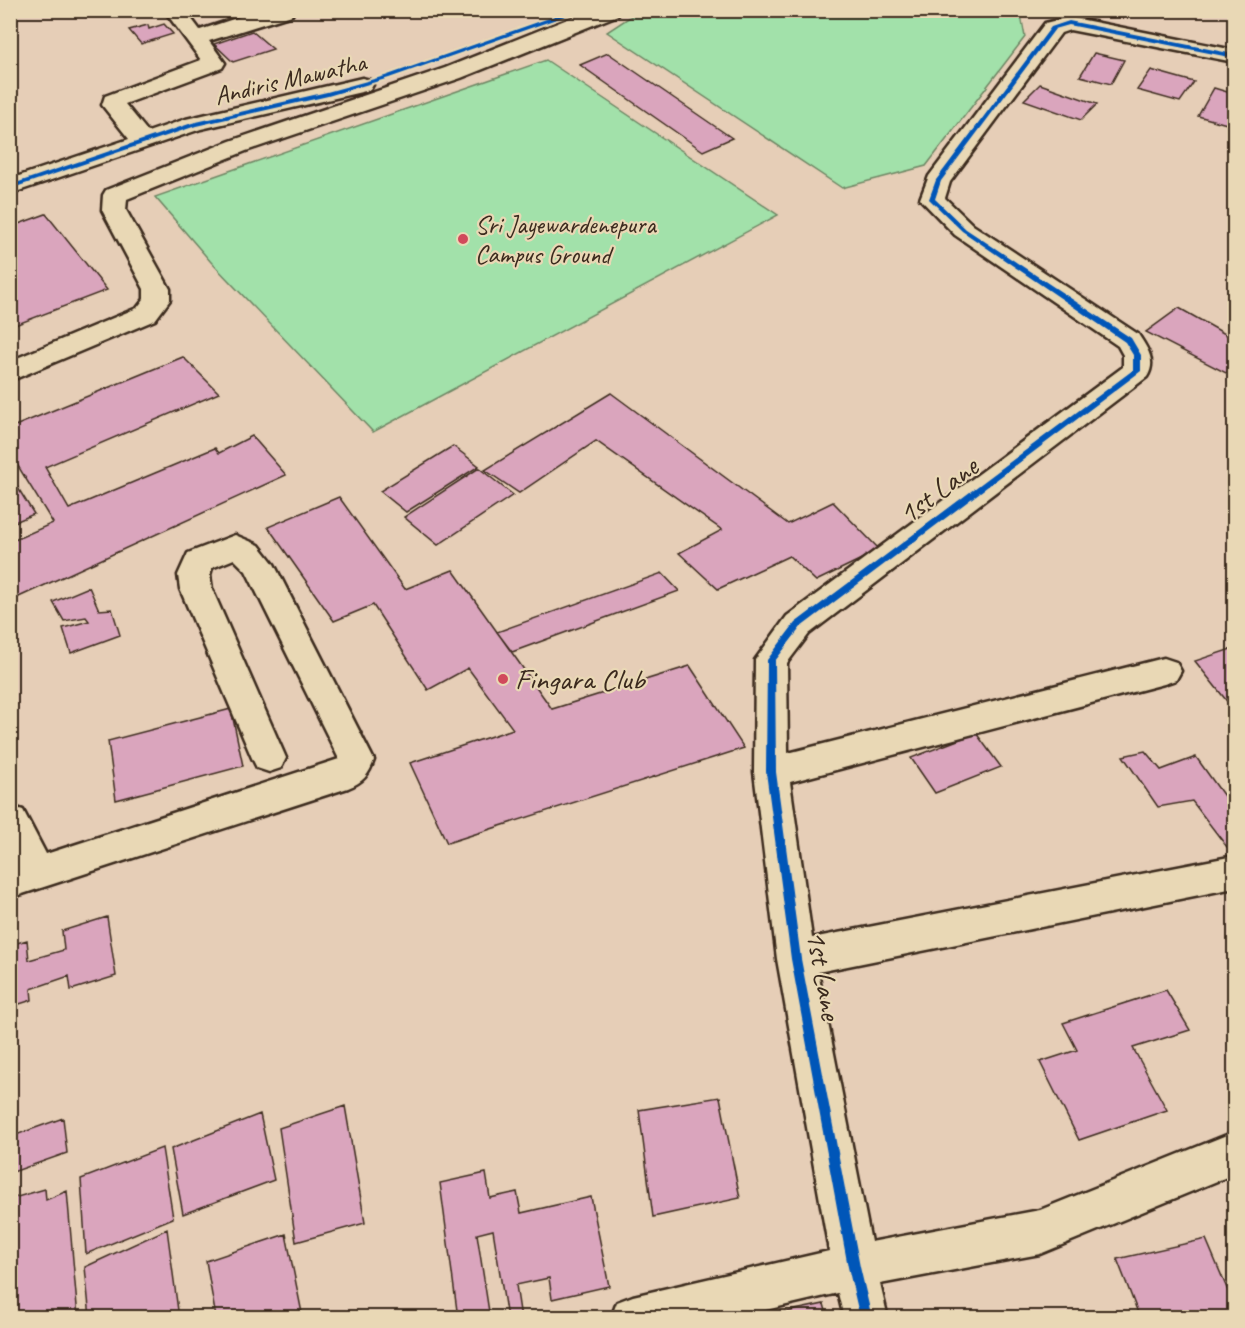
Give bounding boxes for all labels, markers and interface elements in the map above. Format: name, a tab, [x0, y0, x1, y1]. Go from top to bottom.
street label: Andiris Mawatha	[211, 45, 370, 112]
place label: Sri Jayewardenepura Campus Ground	[475, 208, 657, 271]
marker: Sri Jayewardenepura Campus Ground	[456, 232, 470, 246]
street label: 1st Lane	[891, 446, 987, 532]
place label: Fingara Club	[515, 660, 647, 698]
marker: Fingara Club	[496, 672, 510, 686]
street label: 1st Lane	[797, 927, 851, 1025]

